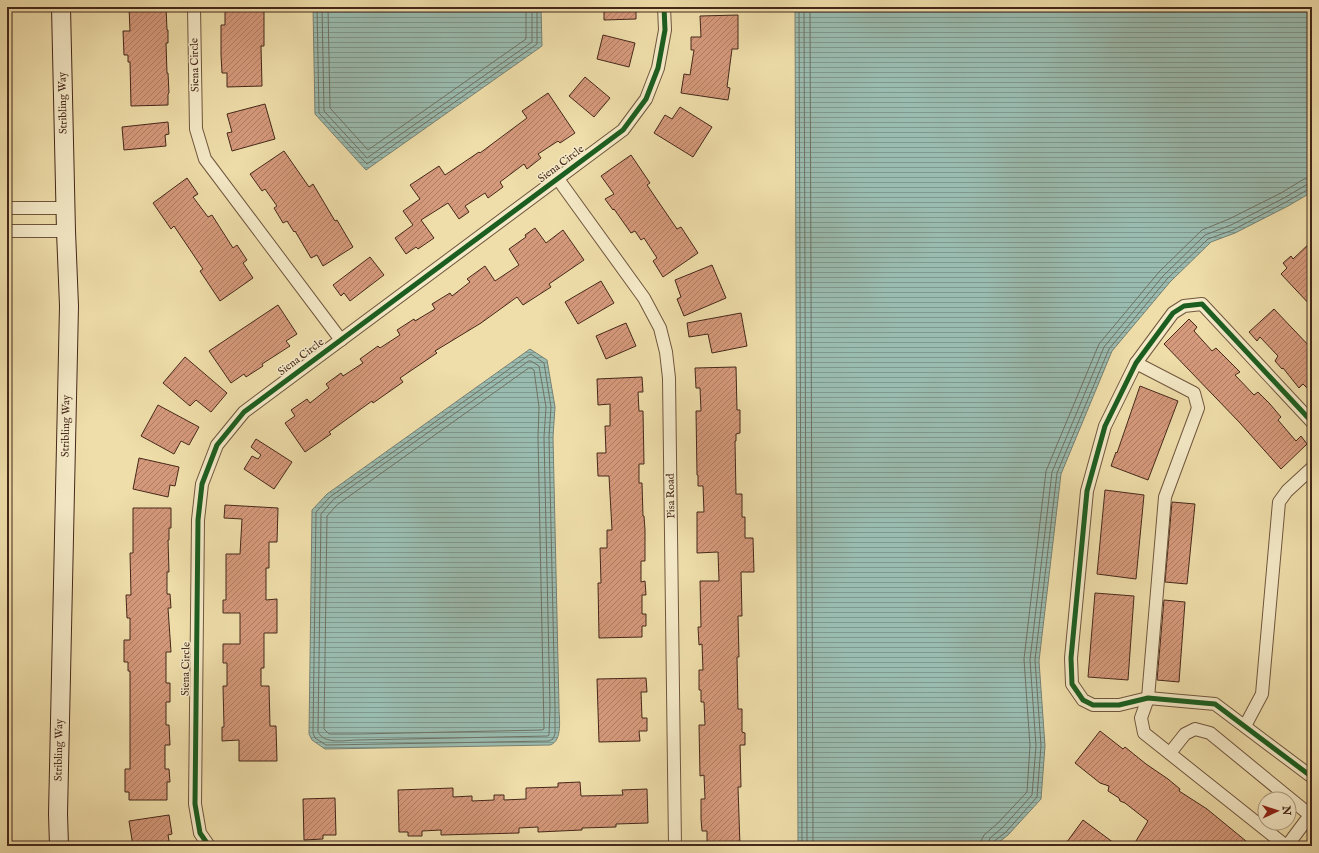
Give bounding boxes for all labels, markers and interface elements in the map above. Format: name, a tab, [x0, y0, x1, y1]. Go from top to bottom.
street label: Siena Circle	[188, 38, 202, 92]
street label: Stribling Way	[55, 71, 71, 134]
street label: Siena Circle	[535, 142, 587, 186]
street label: Siena Circle	[275, 335, 327, 379]
street label: Stribling Way	[58, 394, 74, 457]
street label: Pisa Road	[664, 473, 678, 519]
street label: Siena Circle	[179, 642, 193, 696]
street label: Stribling Way	[51, 718, 67, 781]
north arrow	[1257, 791, 1297, 831]
text: N	[1279, 804, 1293, 816]

